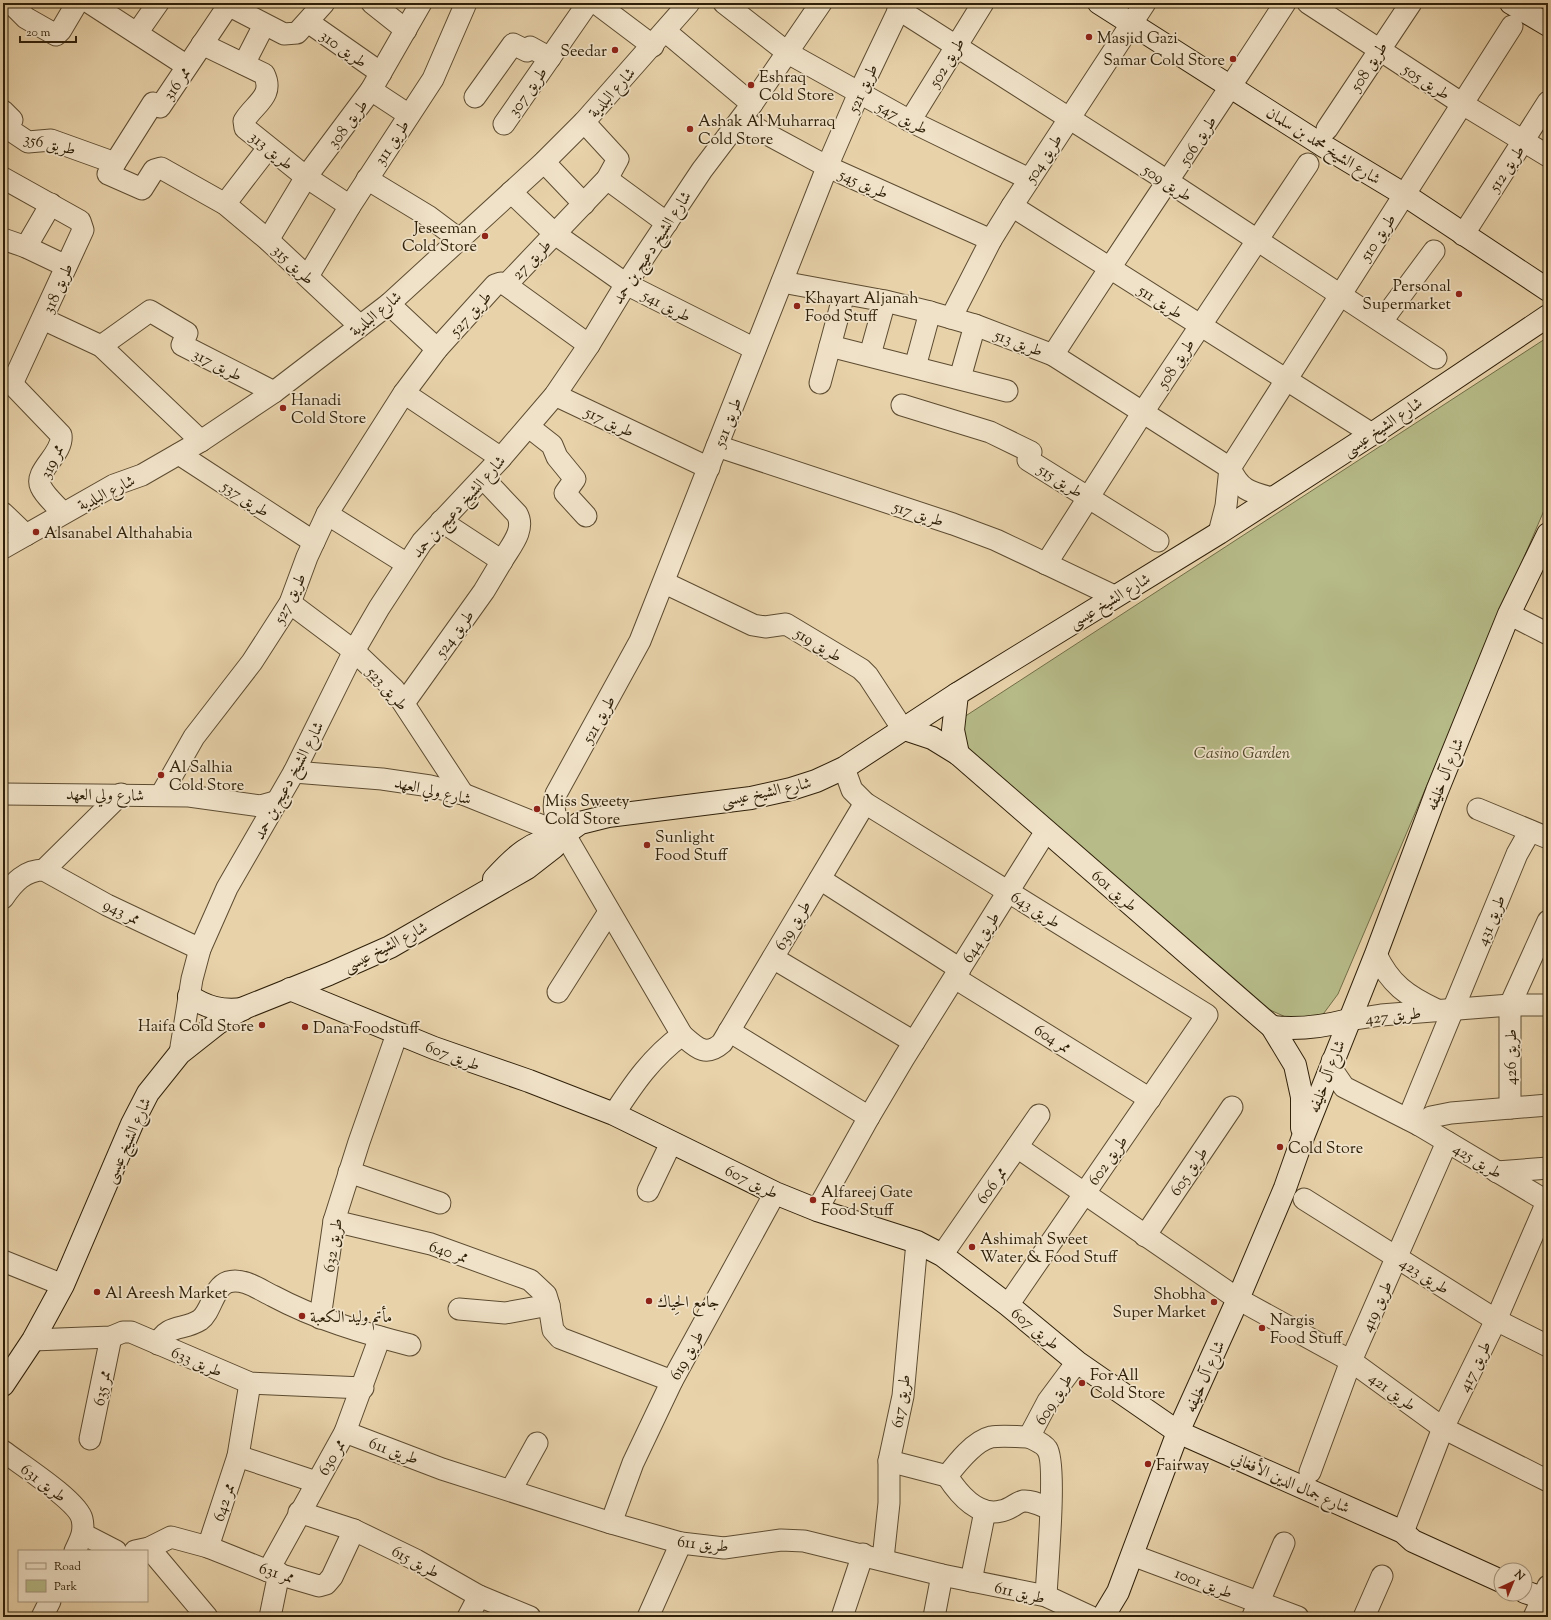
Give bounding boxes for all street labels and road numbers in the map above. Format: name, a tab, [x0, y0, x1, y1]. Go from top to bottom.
street label: طريق 310	[314, 25, 371, 75]
street label: طريق 502	[924, 34, 972, 93]
street label: طريق 508	[1345, 38, 1395, 97]
street label: طريق 505	[1397, 59, 1454, 107]
street label: طريق 521	[843, 61, 885, 118]
street label: ممر 316	[158, 63, 198, 106]
street label: طريق 307	[504, 63, 554, 122]
street label: شارع البلدية	[584, 63, 642, 124]
street label: طريق 308	[323, 95, 375, 154]
street label: طريق 547	[872, 96, 931, 142]
street label: شارع الشيخ محمد بن سلمان	[1260, 103, 1385, 193]
street label: طريق 506	[1174, 112, 1224, 171]
street label: طريق 311	[370, 116, 416, 171]
street label: طريق 313	[243, 127, 298, 177]
street label: طريق 356	[21, 128, 78, 163]
street label: طريق 504	[1020, 130, 1069, 189]
street label: طريق 512	[1484, 142, 1532, 198]
street label: طريق 509	[1137, 159, 1196, 209]
street label: طريق 545	[834, 164, 891, 206]
street label: شارع الشيخ دعيج بن حمد	[608, 187, 699, 310]
street label: طريق 510	[1355, 210, 1403, 267]
street label: طريق 27	[508, 235, 558, 286]
street label: طريق 315	[266, 240, 318, 291]
street label: طريق 318	[38, 260, 80, 318]
street label: طريق 511	[1132, 280, 1186, 326]
street label: طريق 541	[637, 285, 694, 329]
street label: شارع البلدية	[346, 287, 408, 343]
street label: طريق 527	[445, 287, 498, 343]
street label: طريق 513	[990, 324, 1046, 364]
street label: طريق 508	[1152, 335, 1202, 394]
street label: طريق 317	[188, 344, 246, 388]
street label: شارع الشيخ عيسى	[1339, 393, 1429, 464]
street label: طريق 521	[709, 395, 749, 452]
street label: طريق 517	[580, 402, 637, 445]
street label: ممر 319	[35, 441, 71, 483]
street label: شارع الشيخ دعيج بن حمد	[407, 451, 513, 565]
street label: طريق 515	[1032, 459, 1087, 505]
street label: شارع البلدية	[75, 470, 140, 518]
street label: طريق 537	[215, 476, 273, 524]
street label: طريق 517	[889, 496, 946, 534]
street label: شارع الشيخ عيسى	[1065, 569, 1156, 637]
street label: طريق 527	[269, 570, 313, 629]
street label: طريق 524	[430, 606, 481, 664]
street label: طريق 519	[789, 623, 846, 669]
street label: طريق 523	[359, 662, 412, 717]
street label: طريق 521	[577, 692, 623, 749]
street label: شارع الشيخ دعيج بن حمد	[249, 718, 332, 845]
street label: شارع آل خليفه	[1421, 735, 1471, 815]
street label: شارع ولي العهد	[392, 772, 473, 812]
street label: شارع الشيخ عيسى	[719, 773, 814, 815]
street label: شارع ولي العهد	[66, 784, 144, 809]
street label: طريق 601	[1085, 865, 1141, 918]
street label: طريق 643	[1005, 887, 1064, 935]
street label: طريق 431	[1472, 892, 1513, 950]
street label: ممر 943	[99, 894, 143, 932]
street label: طريق 639	[770, 897, 818, 956]
street label: طريق 644	[957, 908, 1007, 968]
street label: شارع الشيخ عيسى	[340, 917, 433, 980]
street label: طريق 427	[1364, 1003, 1422, 1032]
street label: ممر 604	[1029, 1020, 1075, 1060]
street label: طريق 426	[1501, 1029, 1524, 1085]
street label: طريق 607	[421, 1036, 483, 1078]
street label: شارع آل خليفه	[1304, 1037, 1353, 1117]
street label: شارع الشيخ عيسى	[100, 1094, 159, 1188]
street label: طريق 602	[1083, 1132, 1135, 1191]
street label: طريق 425	[1448, 1138, 1506, 1186]
street label: طريق 605	[1165, 1143, 1215, 1201]
street label: طريق 607	[720, 1160, 782, 1206]
street label: ممر 606	[972, 1163, 1014, 1210]
street label: طريق 632	[319, 1217, 350, 1274]
street label: ممر 640	[426, 1236, 471, 1271]
street label: طريق 423	[1394, 1253, 1453, 1301]
street label: طريق 419	[1357, 1278, 1400, 1336]
street label: طريق 607	[1005, 1303, 1064, 1357]
street label: طريق 619	[665, 1327, 711, 1385]
street label: شارع آل خليفه	[1180, 1337, 1232, 1417]
street label: طريق 417	[1454, 1338, 1498, 1397]
street label: طريق 633	[167, 1342, 225, 1384]
street label: طريق 421	[1363, 1368, 1420, 1418]
street label: ممر 635	[89, 1369, 118, 1408]
street label: طريق 609	[1030, 1370, 1080, 1431]
street label: طريق 617	[887, 1373, 918, 1430]
street label: طريق 611	[365, 1433, 421, 1472]
street label: ممر 630	[313, 1436, 353, 1481]
street label: شارع جمال الدين الأفغاني	[1227, 1446, 1354, 1521]
street label: طريق 631	[15, 1459, 70, 1509]
street label: ممر 642	[208, 1481, 242, 1525]
street label: طريق 611	[676, 1531, 729, 1560]
street label: طريق 615	[387, 1541, 443, 1585]
street label: ممر 631	[256, 1558, 297, 1591]
street label: طريق 1001	[1171, 1563, 1235, 1606]
street label: طريق 611	[992, 1577, 1047, 1611]

